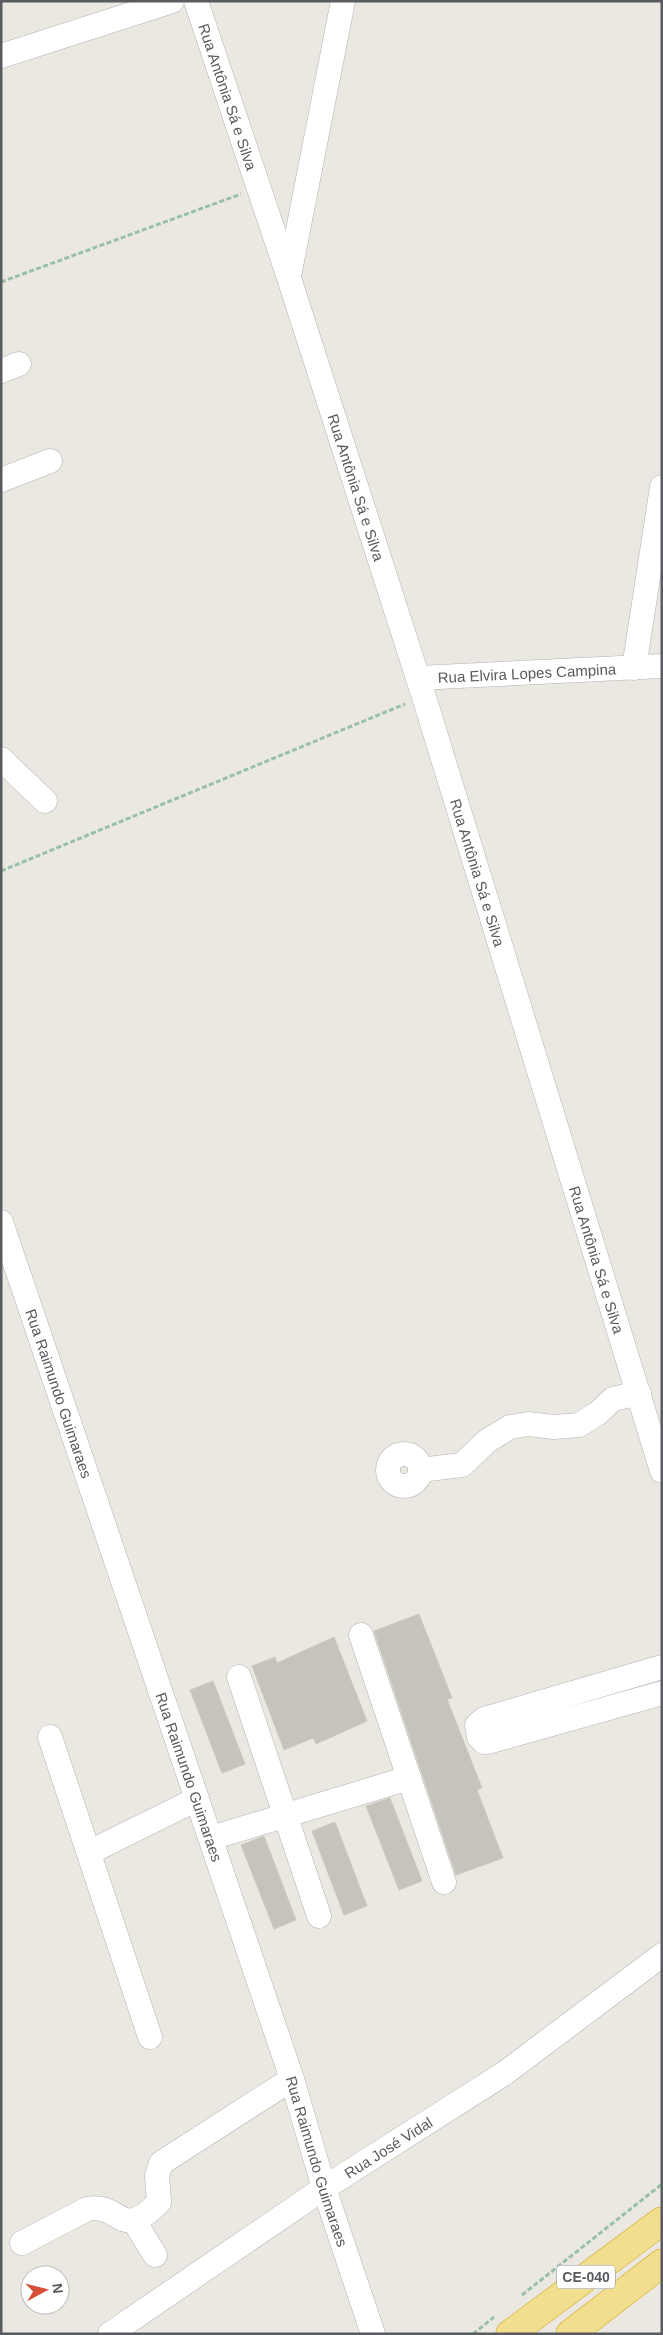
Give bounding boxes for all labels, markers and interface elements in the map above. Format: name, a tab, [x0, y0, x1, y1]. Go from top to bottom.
street label: Rua Antônia Sá e Silva	[196, 21, 261, 173]
street label: Rua Antônia Sá e Silva	[325, 412, 388, 564]
street label: Rua Elvira Lopes Campina	[437, 660, 617, 686]
street label: Rua Antônia Sá e Silva	[447, 797, 509, 949]
street label: Rua Antônia Sá e Silva	[566, 1184, 628, 1336]
street label: Rua Raimundo Guimaraes	[23, 1307, 96, 1480]
street label: Rua Raimundo Guimaraes	[153, 1690, 226, 1864]
street label: Rua Raimundo Guimaraes	[283, 2074, 352, 2249]
street label: Rua José Vidal	[341, 2113, 435, 2181]
north arrow	[20, 2265, 70, 2315]
road number: CE-040	[557, 2266, 615, 2288]
text: N	[49, 2282, 66, 2294]

